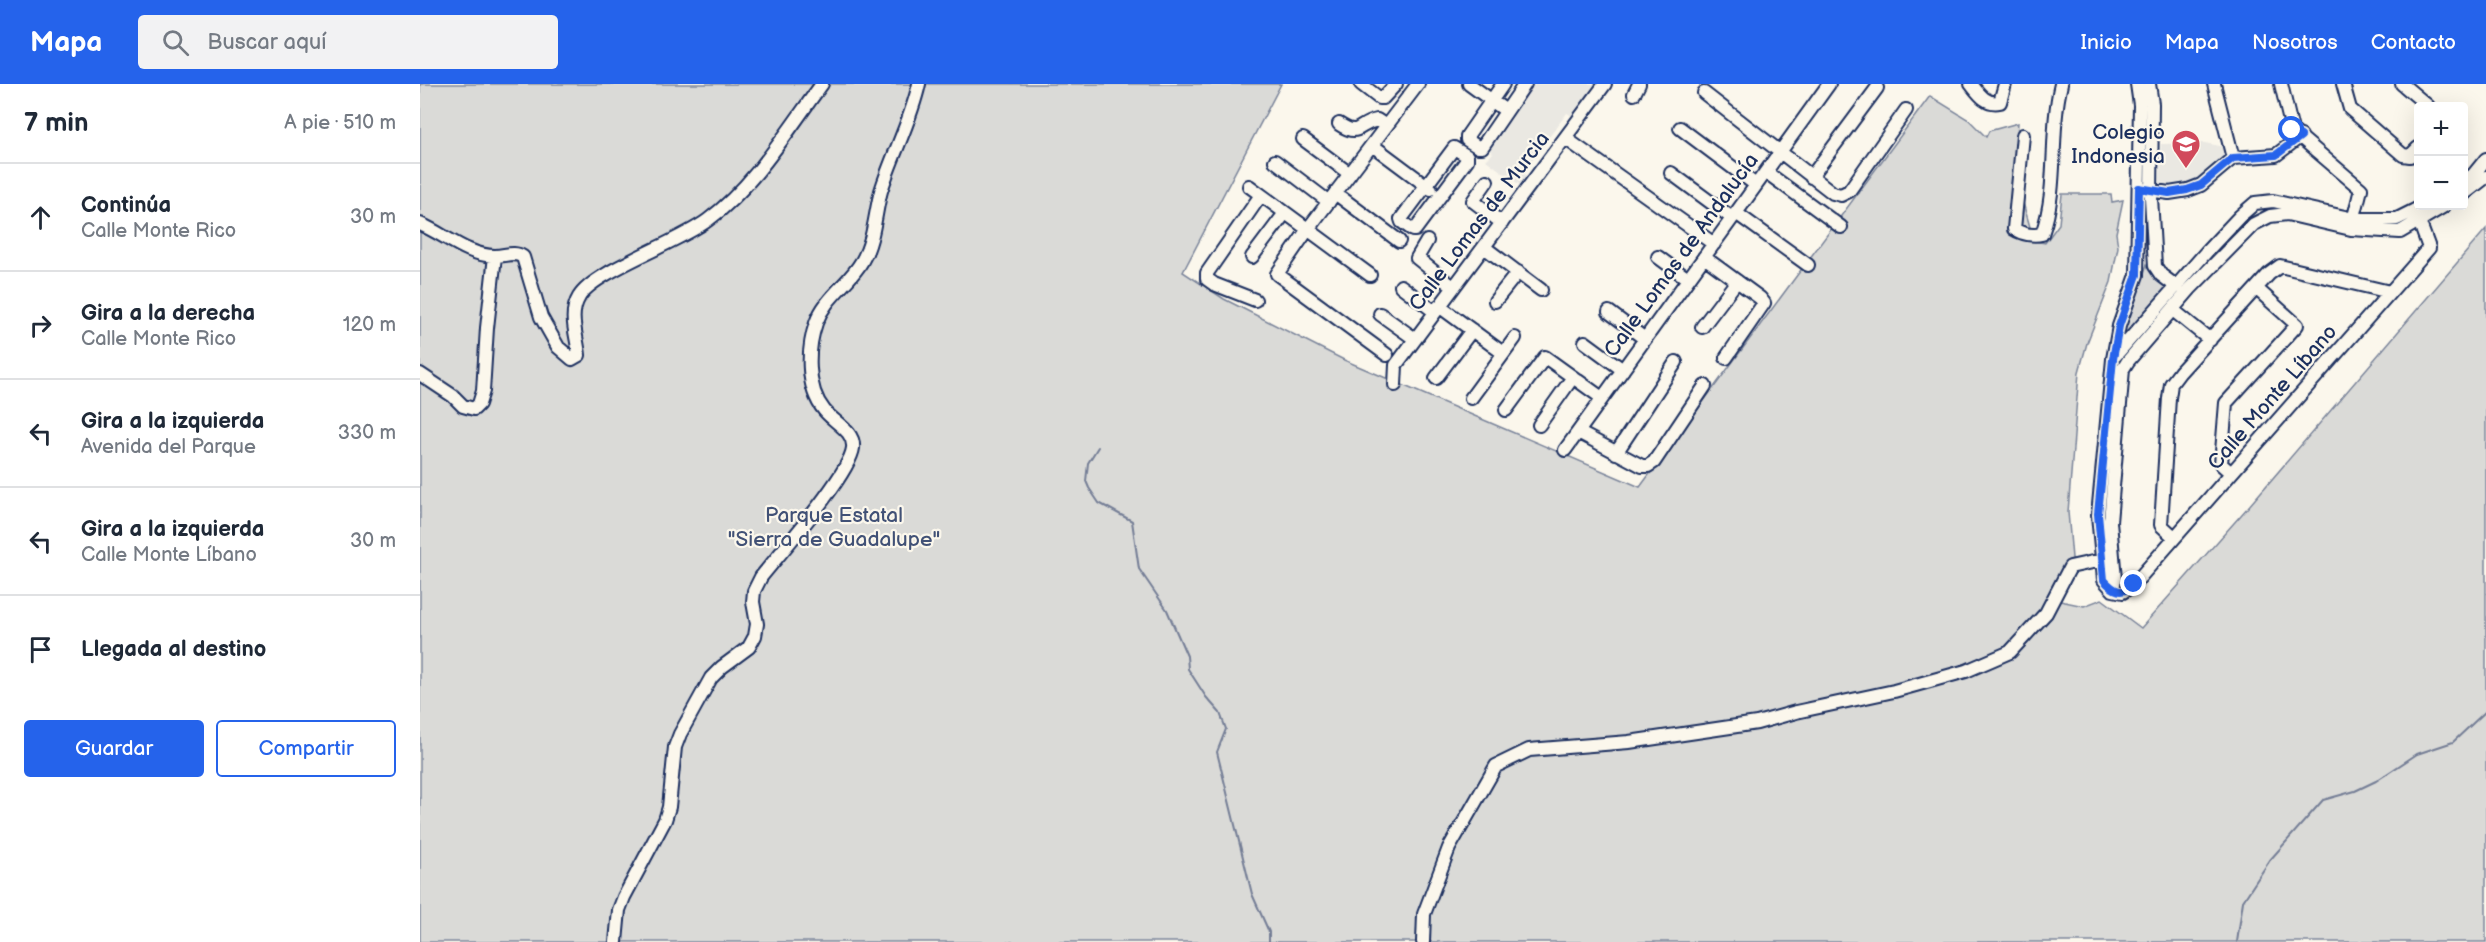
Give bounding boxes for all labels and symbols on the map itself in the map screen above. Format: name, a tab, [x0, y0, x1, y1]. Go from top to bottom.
route start	[2278, 116, 2304, 142]
place label: Colegio Indonesia	[2071, 120, 2165, 169]
street label: Calle Lomas de Murcia	[1404, 127, 1555, 316]
school or university icon: Colegio Indonesia	[2170, 128, 2202, 170]
street label: Calle Lomas de Andalucía	[1599, 148, 1764, 362]
street label: Calle Monte Líbano	[2202, 319, 2342, 475]
park label: Parque Estatal "Sierra de Guadalupe"	[728, 503, 940, 552]
route end	[2120, 570, 2146, 596]

